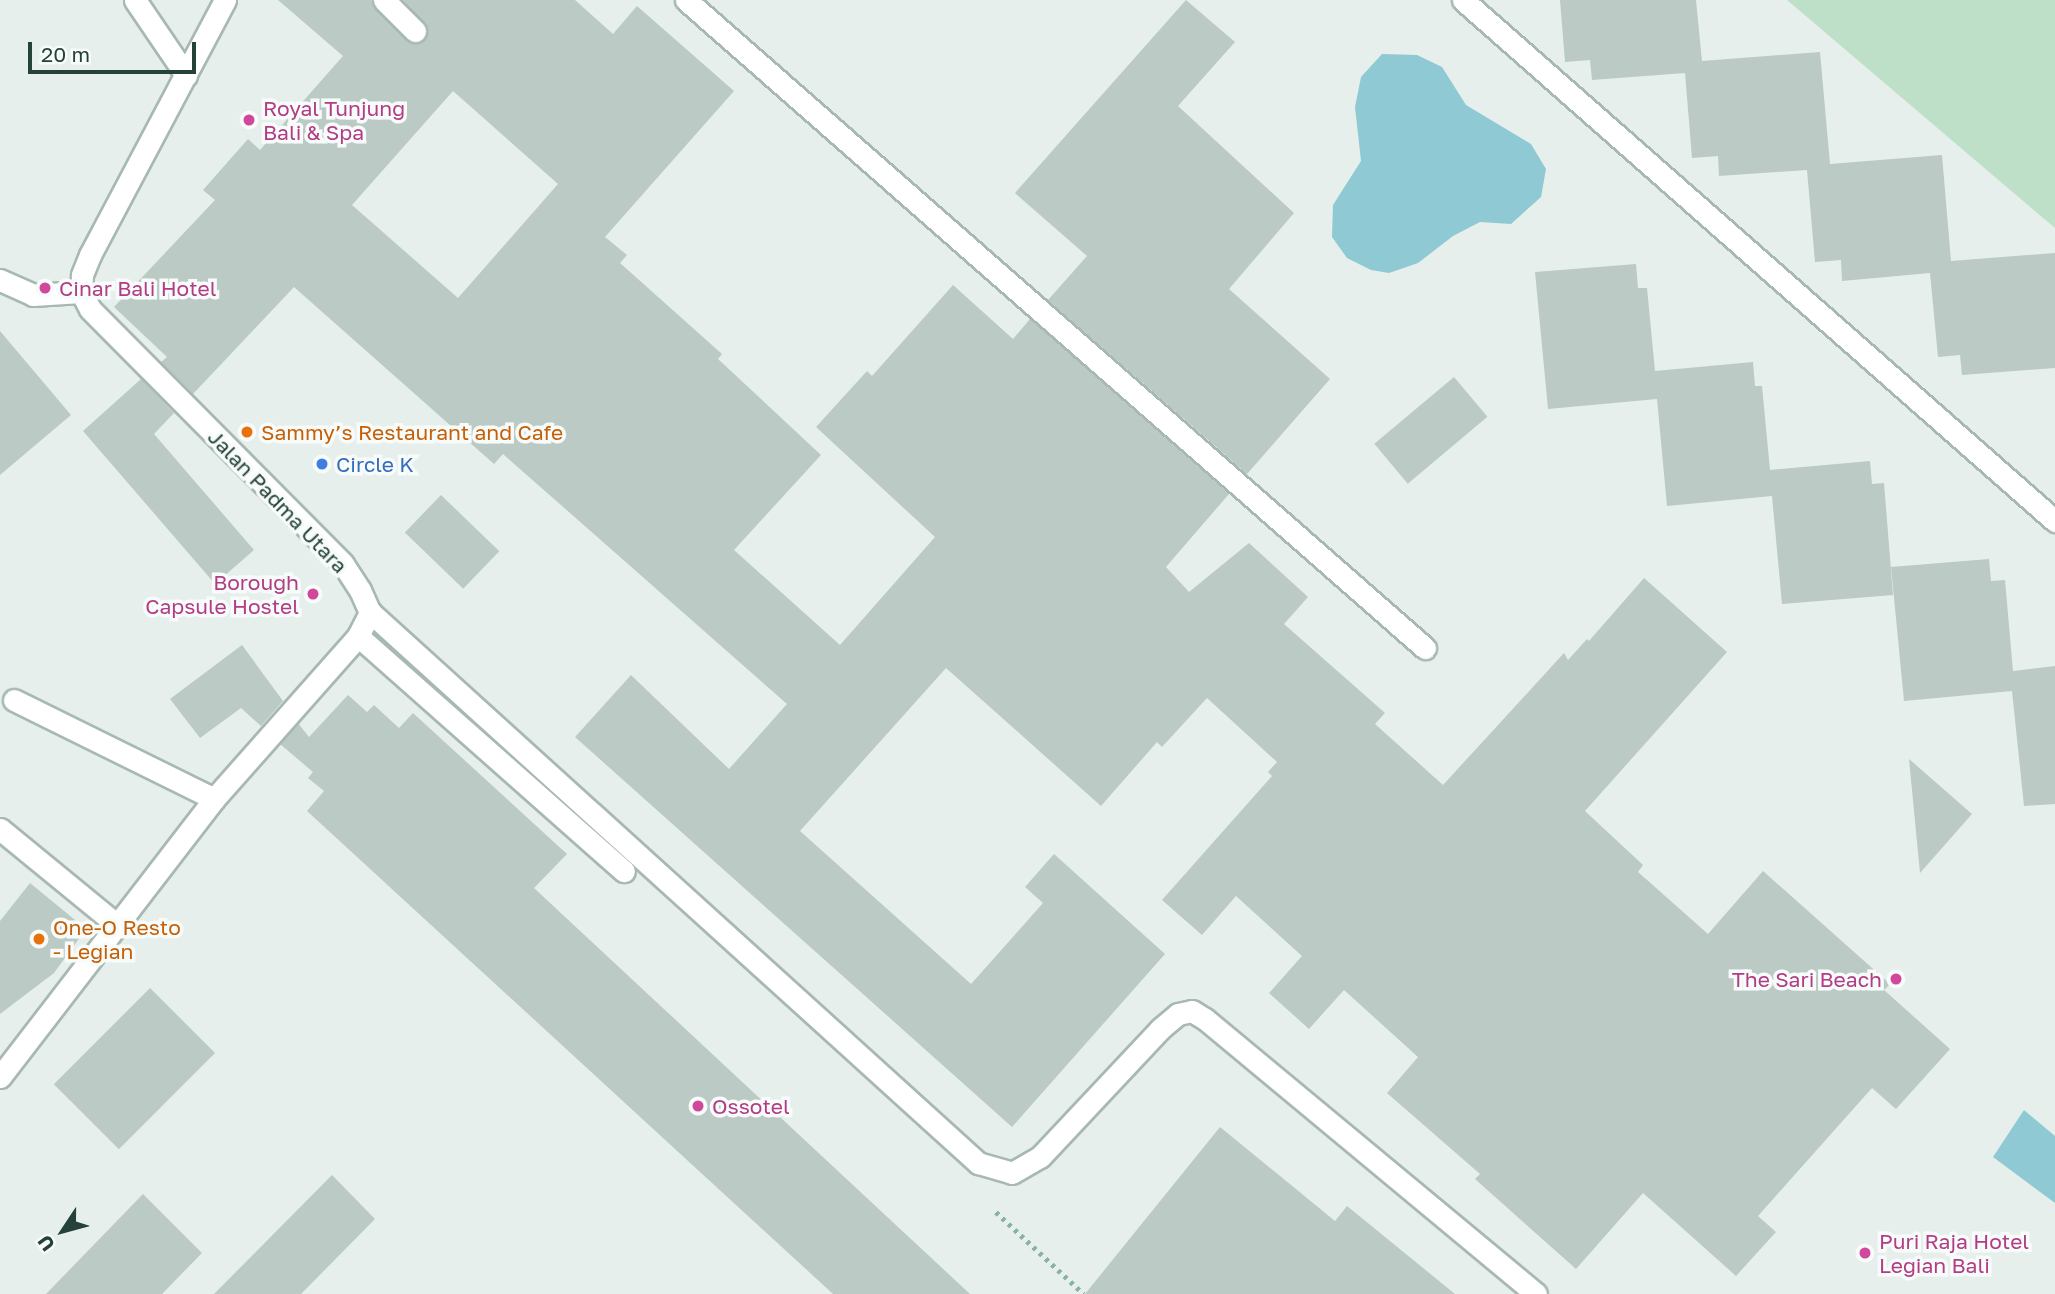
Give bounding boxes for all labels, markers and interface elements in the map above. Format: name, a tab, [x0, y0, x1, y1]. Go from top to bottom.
scale bar	[32, 28, 200, 72]
text: 20 m	[41, 41, 90, 67]
place label: Royal Tunjung Bali & Spa	[263, 95, 405, 145]
marker: Royal Tunjung Bali & Spa	[241, 112, 257, 128]
place label: Cinar Bali Hotel	[59, 275, 217, 301]
marker: Cinar Bali Hotel	[37, 280, 53, 296]
place label: Sammy’s Restaurant and Cafe	[261, 419, 563, 445]
street label: Jalan Padma Utara	[203, 424, 353, 578]
marker: Sammy’s Restaurant and Cafe	[239, 424, 255, 440]
place label: Circle K	[336, 451, 414, 477]
marker: Circle K	[314, 456, 330, 472]
place label: Borough Capsule Hostel	[145, 569, 299, 619]
marker: Borough Capsule Hostel	[305, 586, 321, 602]
place label: One-O Resto - Legian	[53, 914, 181, 964]
marker: One-O Resto - Legian	[31, 931, 47, 947]
place label: The Sari Beach	[1732, 966, 1882, 992]
marker: The Sari Beach	[1888, 971, 1904, 987]
place label: Ossotel	[712, 1093, 790, 1119]
marker: Ossotel	[690, 1098, 706, 1114]
north arrow	[28, 1196, 98, 1266]
place label: Puri Raja Hotel Legian Bali	[1879, 1228, 2029, 1278]
text: U	[32, 1231, 59, 1256]
marker: Puri Raja Hotel Legian Bali	[1857, 1245, 1873, 1261]

